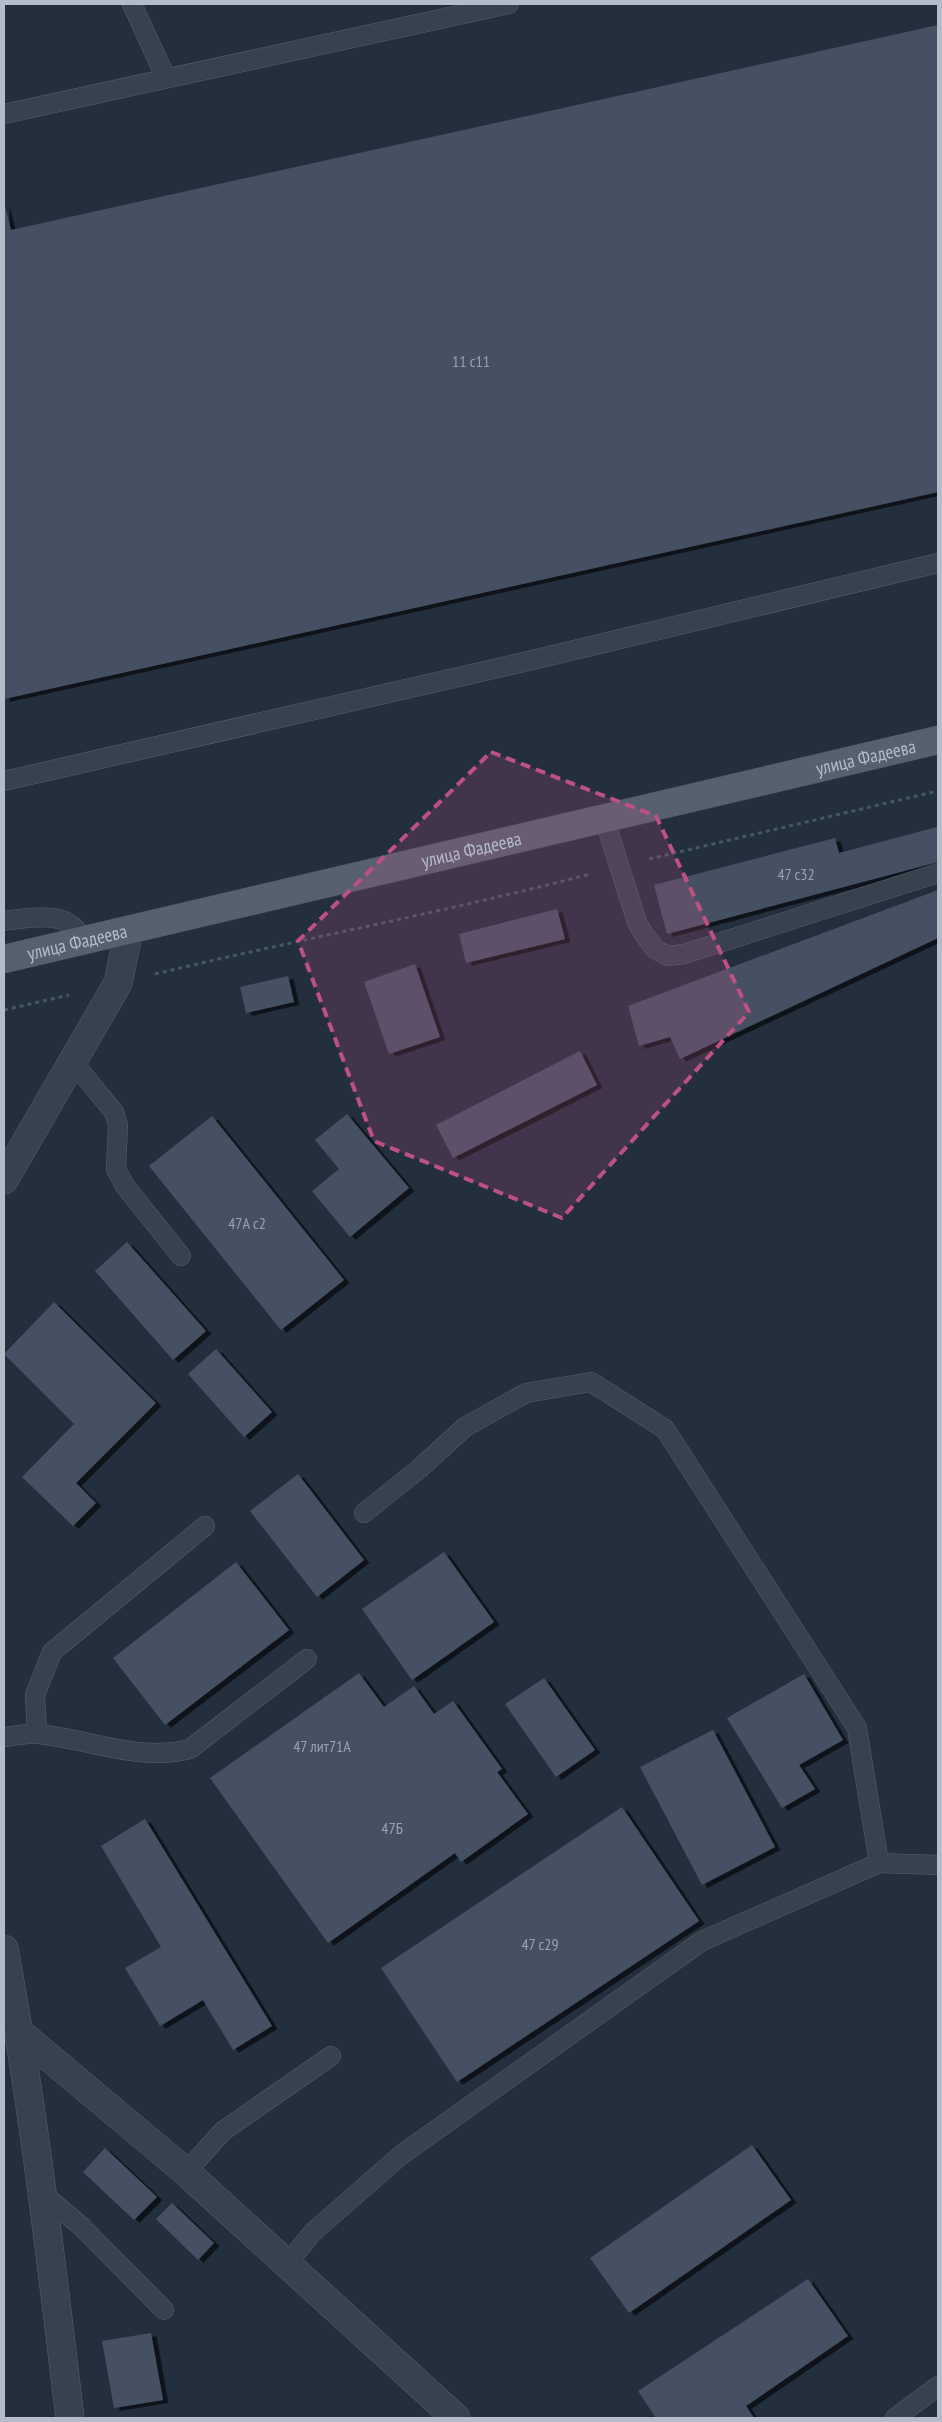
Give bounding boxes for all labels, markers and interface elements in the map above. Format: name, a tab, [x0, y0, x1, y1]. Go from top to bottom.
house number: 11 с11	[452, 351, 490, 371]
street label: улица Фадеева	[813, 734, 918, 780]
street label: улица Фадеева	[419, 826, 524, 873]
house number: 47 с32	[777, 864, 815, 884]
street label: улица Фадеева	[25, 919, 129, 965]
house number: 47А с2	[228, 1213, 266, 1233]
house number: 47 лит71А	[293, 1736, 351, 1756]
house number: 47Б	[381, 1818, 403, 1838]
house number: 47 с29	[521, 1934, 559, 1954]

